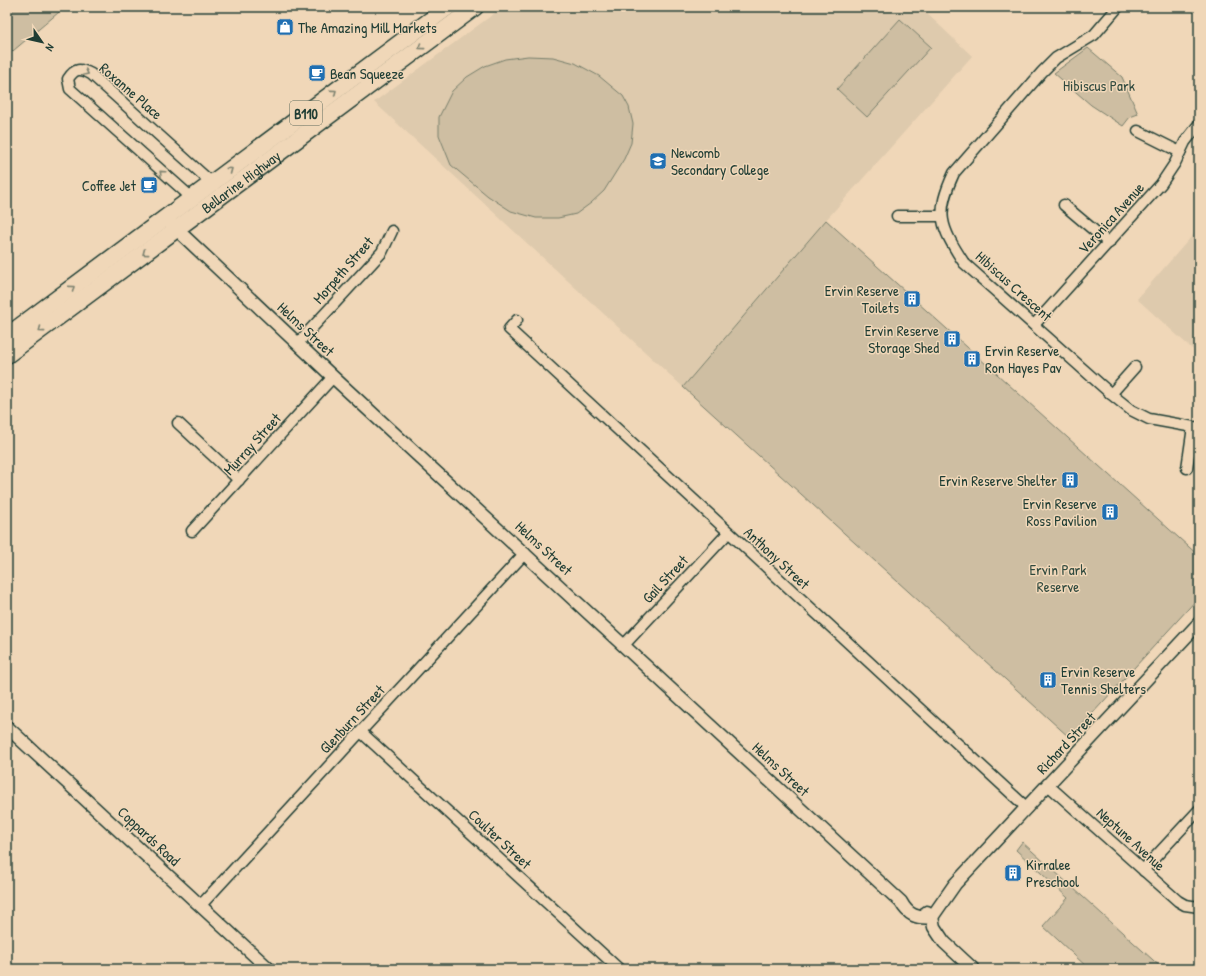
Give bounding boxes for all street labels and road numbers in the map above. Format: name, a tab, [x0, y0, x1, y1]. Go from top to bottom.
street label: Roxanne Place	[95, 58, 167, 124]
road number: B110	[290, 101, 322, 125]
street label: Bellarine Highway	[197, 145, 284, 218]
street label: Veronica Avenue	[1073, 178, 1149, 258]
street label: Morpeth Street	[308, 231, 379, 308]
street label: Hibiscus Crescent	[971, 246, 1057, 327]
street label: Helms Street	[273, 297, 340, 362]
street label: Murray Street	[218, 408, 286, 480]
street label: Helms Street	[511, 516, 578, 581]
street label: Anthony Street	[739, 522, 815, 595]
street label: Gail Street	[637, 550, 693, 608]
street label: Glenburn Street	[315, 679, 390, 758]
street label: Richard Street	[1032, 707, 1101, 779]
street label: Helms Street	[748, 737, 815, 802]
street label: Coppards Road	[113, 802, 185, 871]
street label: Neptune Avenue	[1092, 802, 1170, 876]
street label: Coulter Street	[464, 804, 537, 874]

